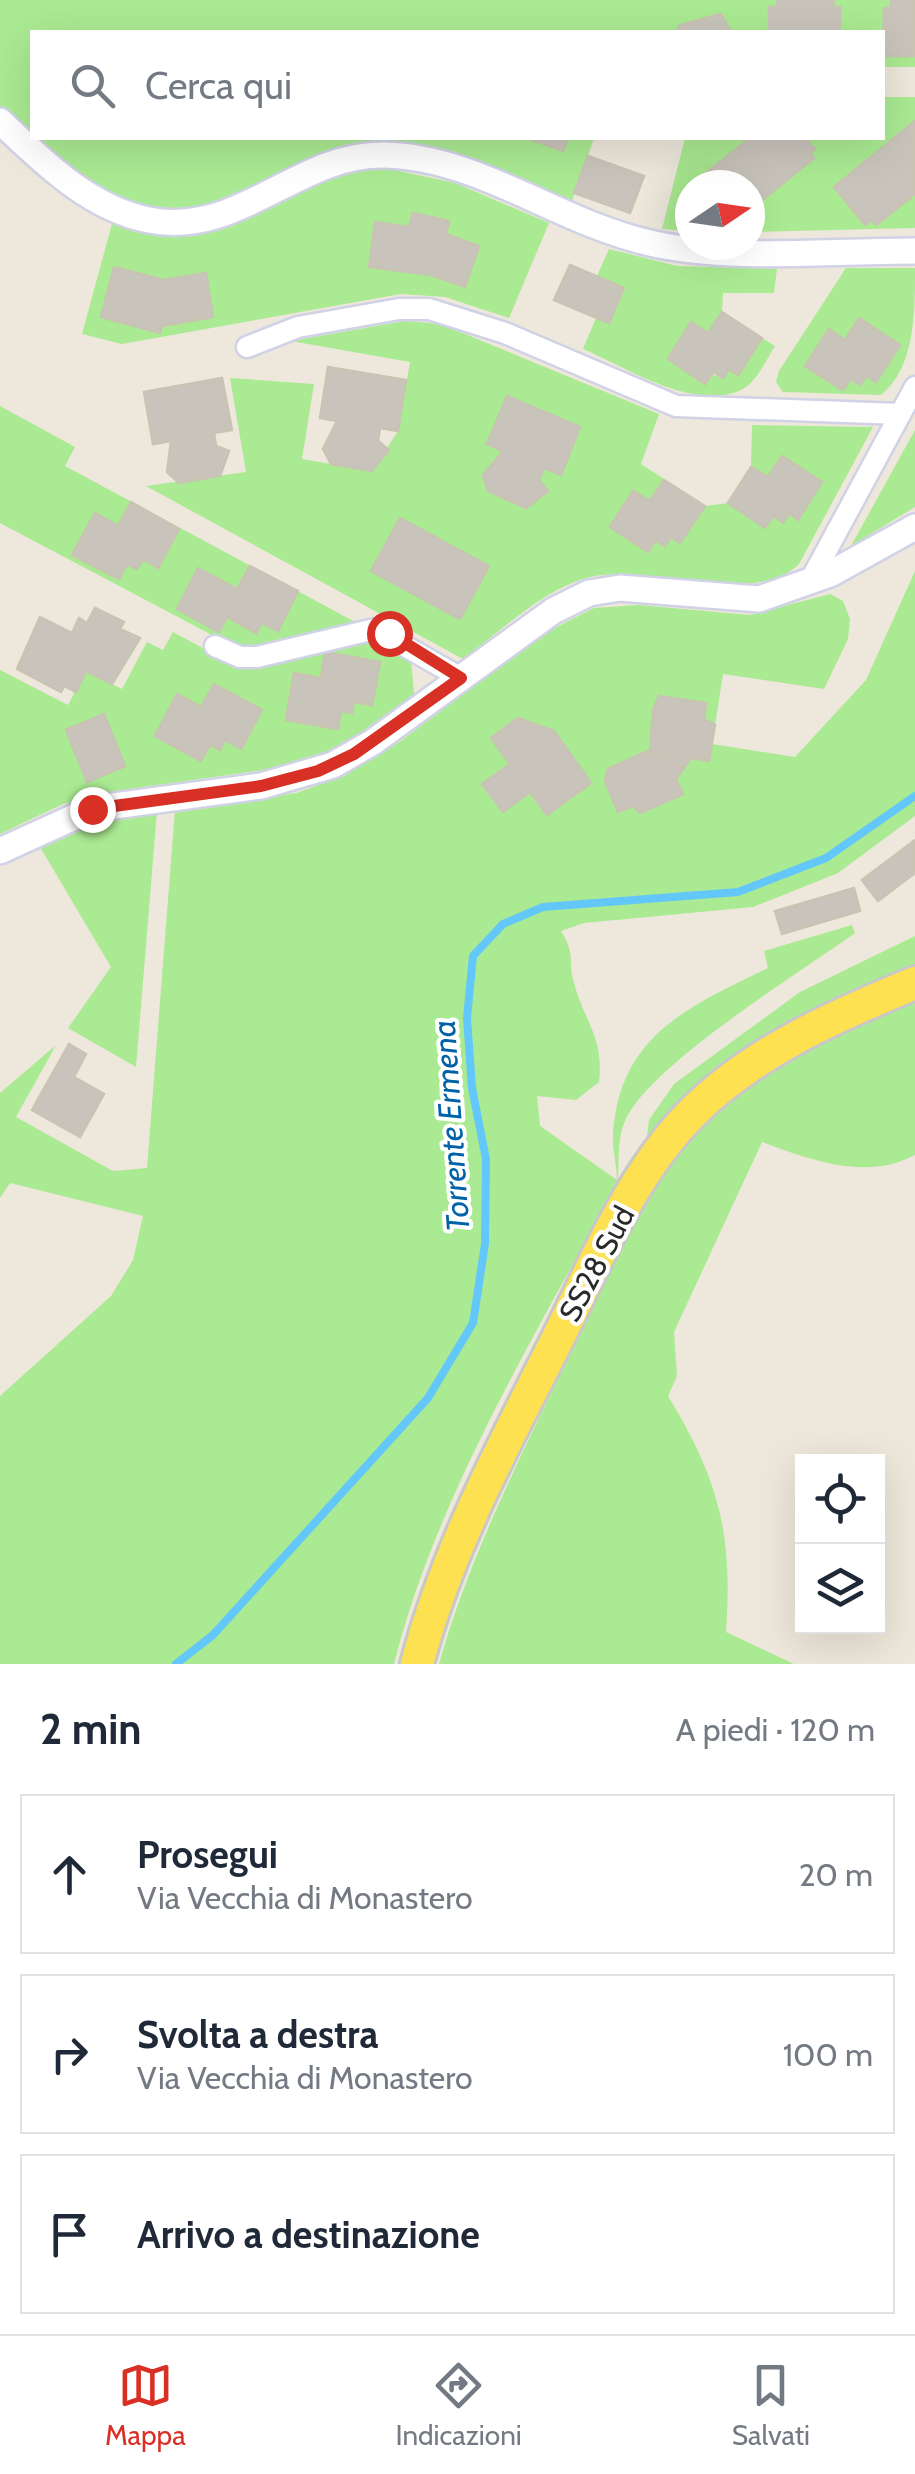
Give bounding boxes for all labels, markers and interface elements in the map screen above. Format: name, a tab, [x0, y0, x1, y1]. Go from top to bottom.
search box	[30, 30, 885, 140]
icon: search	[65, 58, 120, 113]
text: Cerca qui	[145, 62, 292, 109]
north arrow	[675, 170, 765, 260]
route start	[367, 611, 413, 657]
route end	[70, 787, 116, 833]
water label: Torrente Ermena	[424, 1019, 477, 1233]
street label: SS28 Sud	[551, 1200, 642, 1328]
map controls	[795, 1454, 885, 1634]
button: locate	[795, 1454, 885, 1544]
button: layers	[795, 1544, 885, 1634]
text: 2 min	[40, 1703, 141, 1755]
text: A piedi · 120 m	[676, 1710, 875, 1749]
text: Prosegui	[137, 1831, 278, 1878]
icon: ahead	[42, 1847, 97, 1902]
text: 20 m	[799, 1855, 873, 1894]
text: Via Vecchia di Monastero	[137, 1878, 473, 1917]
text: Svolta a destra	[137, 2011, 378, 2058]
icon: right	[42, 2027, 97, 2082]
text: 100 m	[783, 2035, 873, 2074]
text: Via Vecchia di Monastero	[137, 2058, 473, 2097]
icon: arrive	[42, 2207, 97, 2262]
text: Arrivo a destinazione	[137, 2211, 480, 2258]
tab: Mappa	[105, 2358, 186, 2452]
tab: Indicazioni	[396, 2358, 522, 2452]
tab: Salvati	[732, 2358, 810, 2452]

